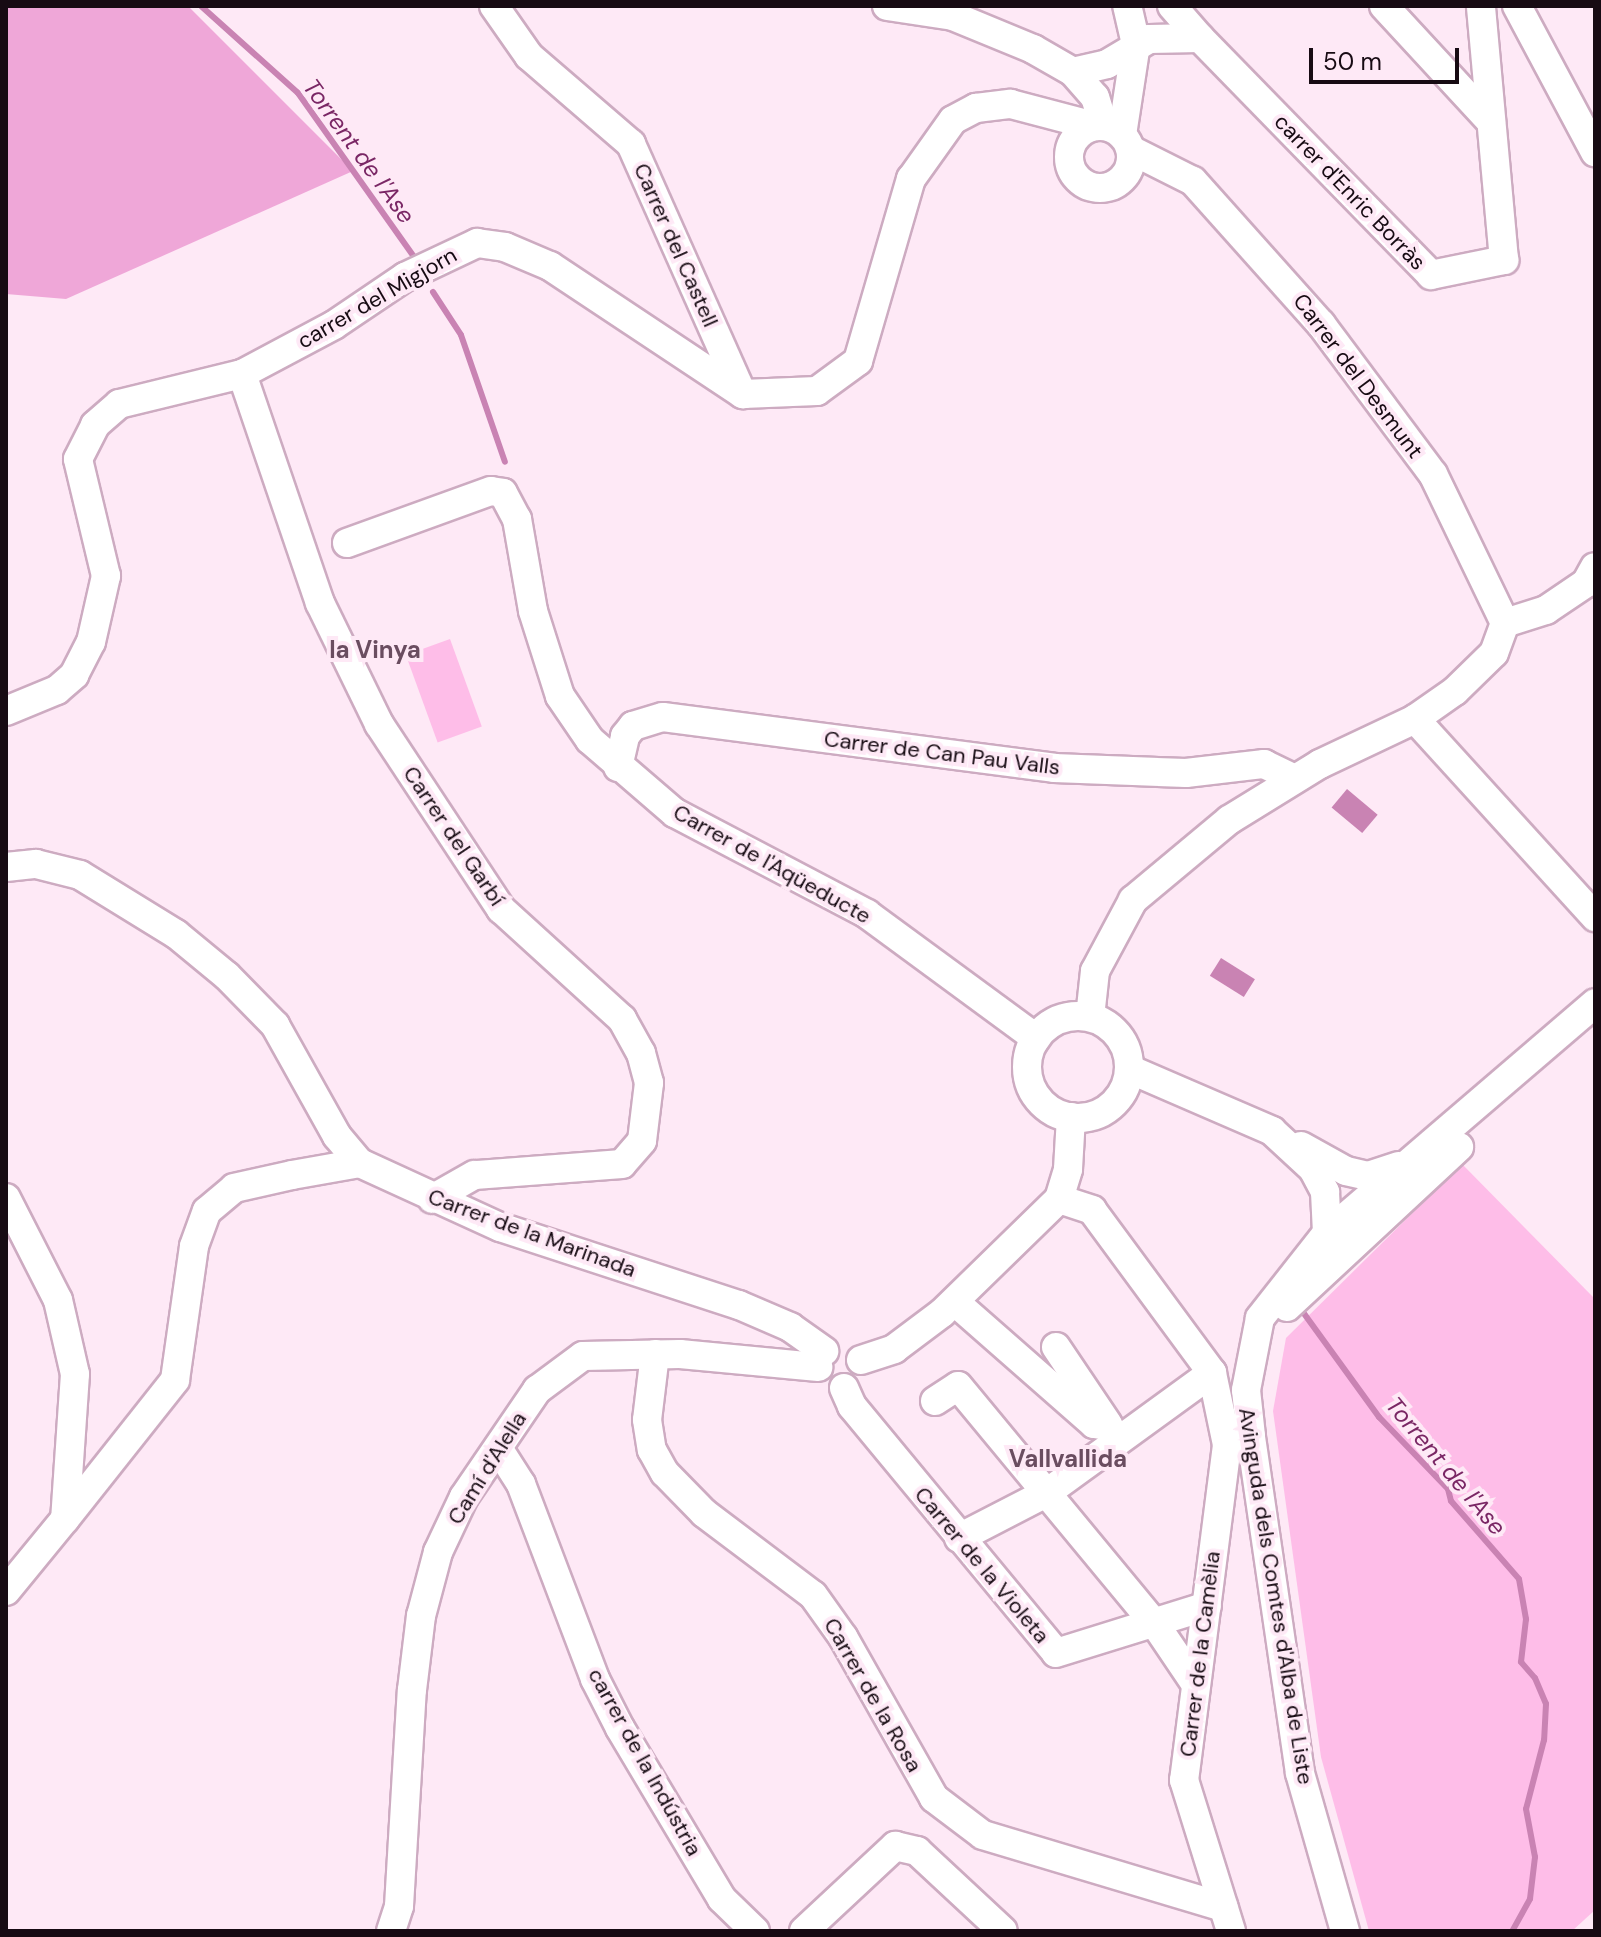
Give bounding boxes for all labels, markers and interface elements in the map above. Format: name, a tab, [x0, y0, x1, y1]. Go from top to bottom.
scale bar	[1313, 32, 1463, 82]
text: 50 m	[1323, 46, 1382, 77]
water label: Torrent de l'Ase	[297, 73, 421, 229]
street label: carrer d'Enric Borràs	[1269, 108, 1431, 276]
street label: Carrer del Castell	[628, 159, 724, 331]
street label: carrer del Migjorn	[293, 242, 461, 354]
street label: Carrer del Desmunt	[1287, 288, 1429, 464]
district label: la Vinya	[329, 636, 421, 664]
street label: Carrer de Can Pau Valls	[823, 725, 1061, 781]
street label: Carrer del Garbí	[398, 761, 510, 911]
street label: Carrer de l'Aqüeducte	[669, 799, 875, 929]
street label: Carrer de la Marinada	[424, 1183, 640, 1283]
water label: Torrent de l'Ase	[1380, 1391, 1512, 1541]
street label: Avinguda dels Comtes d'Alba de Liste	[1233, 1406, 1319, 1786]
street label: Camí d'Alella	[442, 1407, 532, 1529]
district label: Vallvallida	[1009, 1445, 1127, 1473]
street label: Carrer de la Violeta	[909, 1482, 1055, 1648]
street label: Carrer de la Camèlia	[1174, 1550, 1226, 1758]
street label: Carrer de la Rosa	[818, 1613, 928, 1777]
street label: carrer de la Indústria	[582, 1664, 708, 1860]

